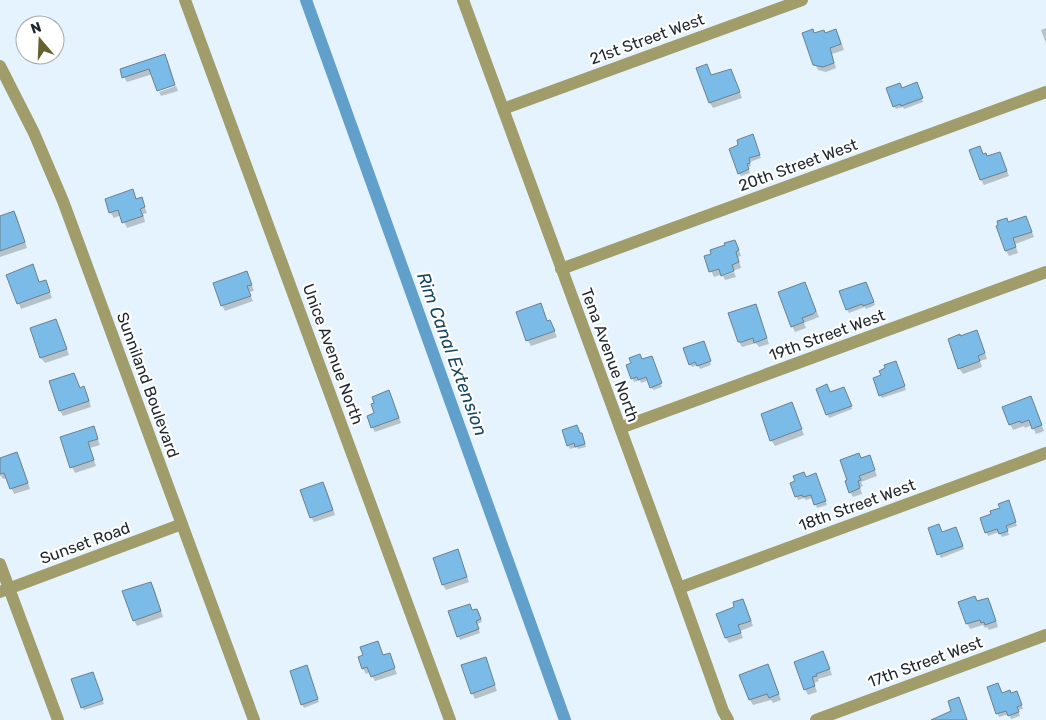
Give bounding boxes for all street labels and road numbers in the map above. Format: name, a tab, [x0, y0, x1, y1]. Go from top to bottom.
street label: 21st Street West	[587, 9, 707, 69]
street label: 20th Street West	[736, 135, 860, 195]
street label: Unice Avenue North	[299, 281, 367, 427]
street label: Tena Avenue North	[577, 285, 643, 425]
street label: 19th Street West	[766, 305, 888, 365]
street label: Sunniland Boulevard	[113, 310, 183, 460]
street label: 18th Street West	[796, 475, 918, 535]
street label: Sunset Road	[37, 518, 133, 568]
street label: 17th Street West	[865, 632, 985, 692]

